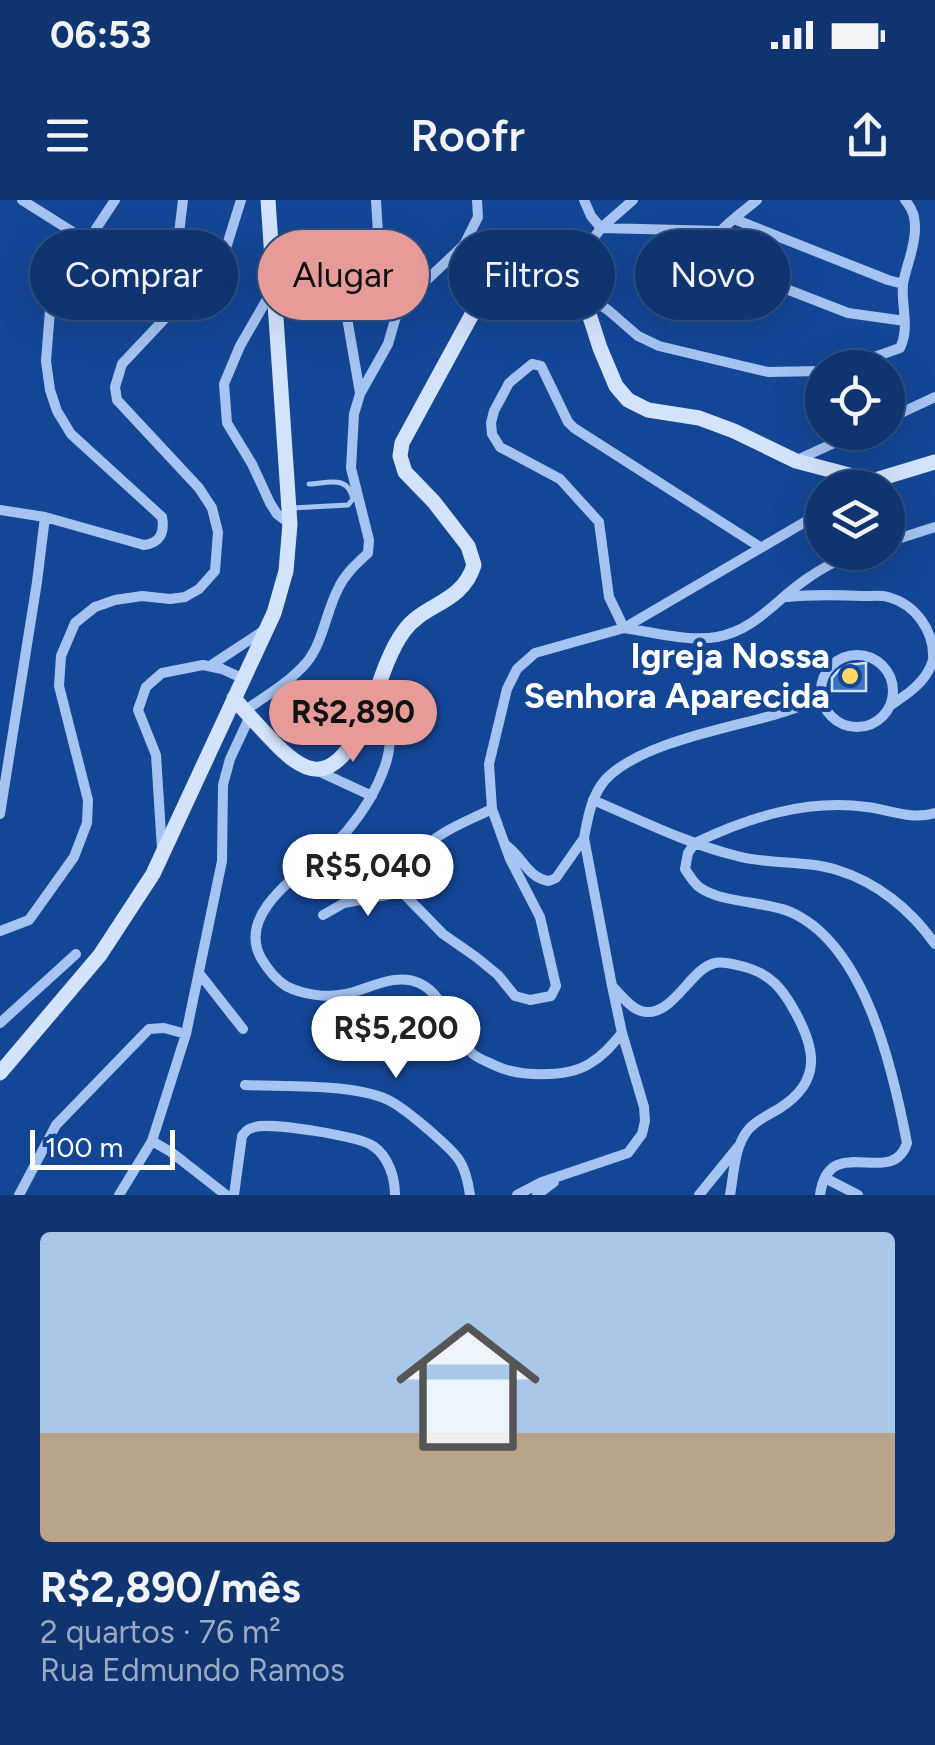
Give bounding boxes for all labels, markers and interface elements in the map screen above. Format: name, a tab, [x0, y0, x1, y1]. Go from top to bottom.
text: 06:53	[50, 12, 151, 58]
icon: menu	[40, 108, 95, 163]
text: Roofr	[410, 108, 525, 162]
icon: share	[840, 108, 895, 163]
chip: Comprar	[30, 230, 238, 320]
chip: Alugar	[258, 230, 429, 320]
chip: Filtros	[449, 230, 615, 320]
chip: Novo	[635, 230, 790, 320]
map controls	[805, 350, 905, 570]
button: locate	[805, 350, 905, 450]
button: layers	[805, 470, 905, 570]
place label: Igreja Nossa Senhora Aparecida	[524, 635, 830, 717]
marker: Igreja Nossa Senhora Aparecida	[839, 665, 861, 687]
pin: R$2,890	[261, 680, 445, 765]
text: R$2,890	[291, 693, 415, 731]
pin: R$5,040	[276, 834, 460, 919]
text: R$5,040	[305, 847, 431, 885]
pin: R$5,200	[304, 996, 488, 1081]
text: R$5,200	[333, 1009, 459, 1047]
scale bar	[30, 1125, 175, 1170]
text: 100 m	[45, 1130, 123, 1164]
icon: home	[378, 1297, 558, 1477]
text: R$2,890/mês	[40, 1562, 300, 1613]
text: 2 quartos · 76 m²	[40, 1613, 281, 1651]
text: Rua Edmundo Ramos	[40, 1651, 345, 1689]

